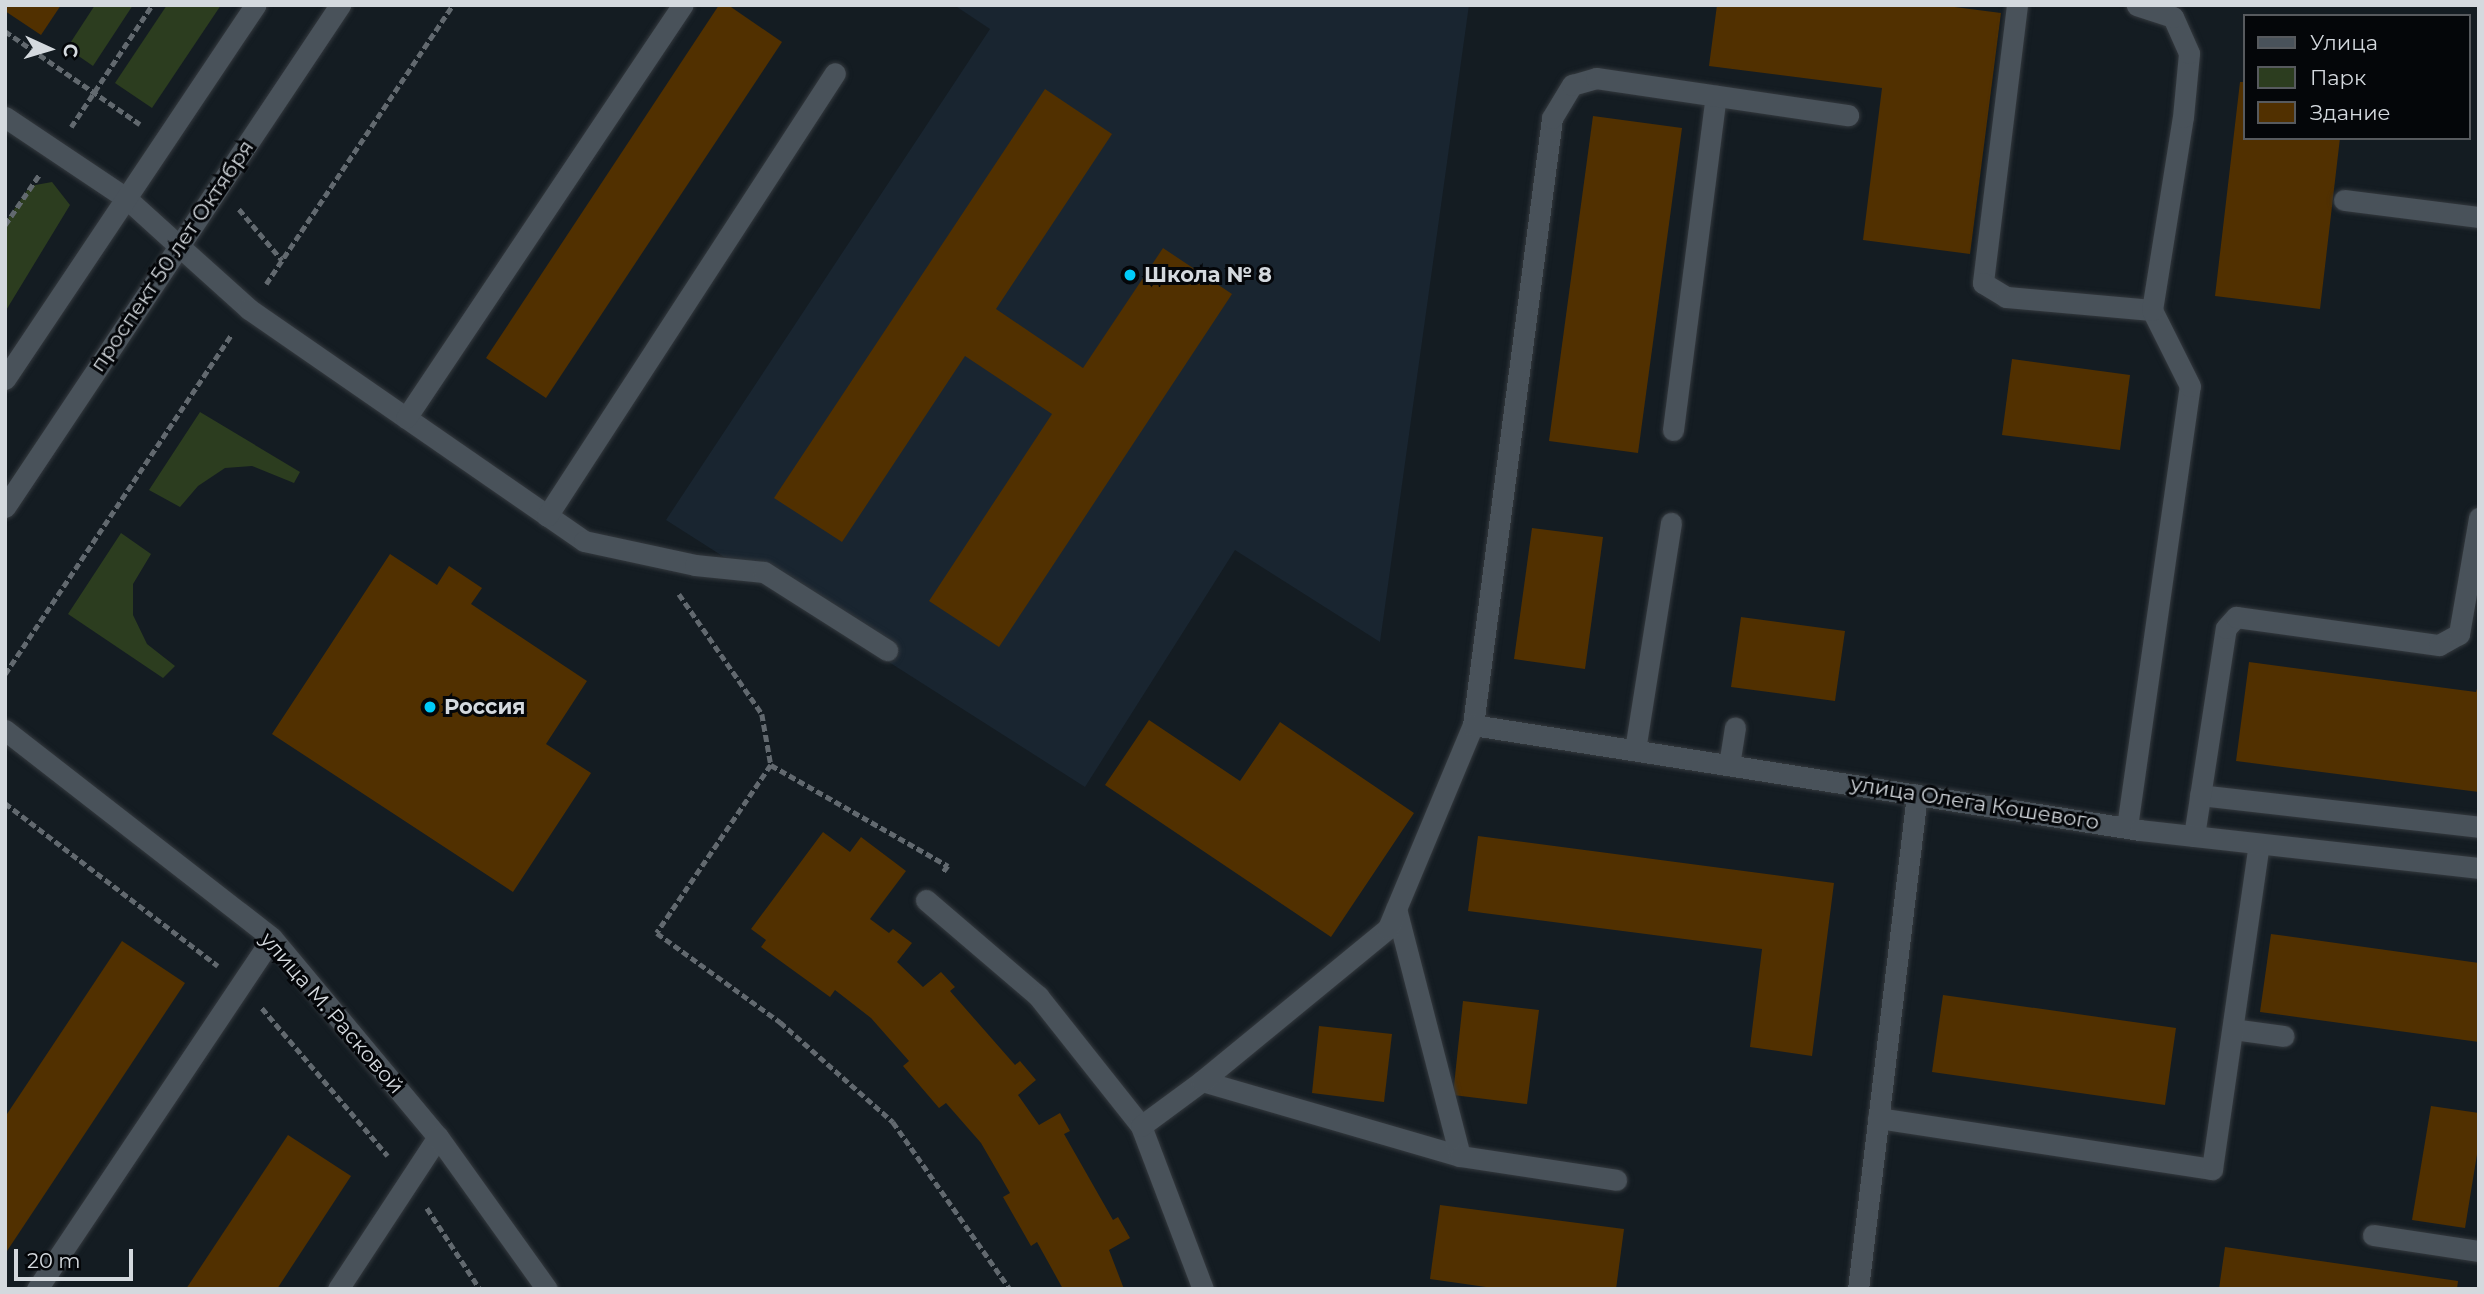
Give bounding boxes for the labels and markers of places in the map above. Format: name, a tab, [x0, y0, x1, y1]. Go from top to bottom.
place label: Школа № 8	[1144, 262, 1272, 288]
marker: Школа № 8	[1122, 267, 1138, 283]
place label: Россия	[444, 694, 526, 720]
marker: Россия	[422, 699, 438, 715]

